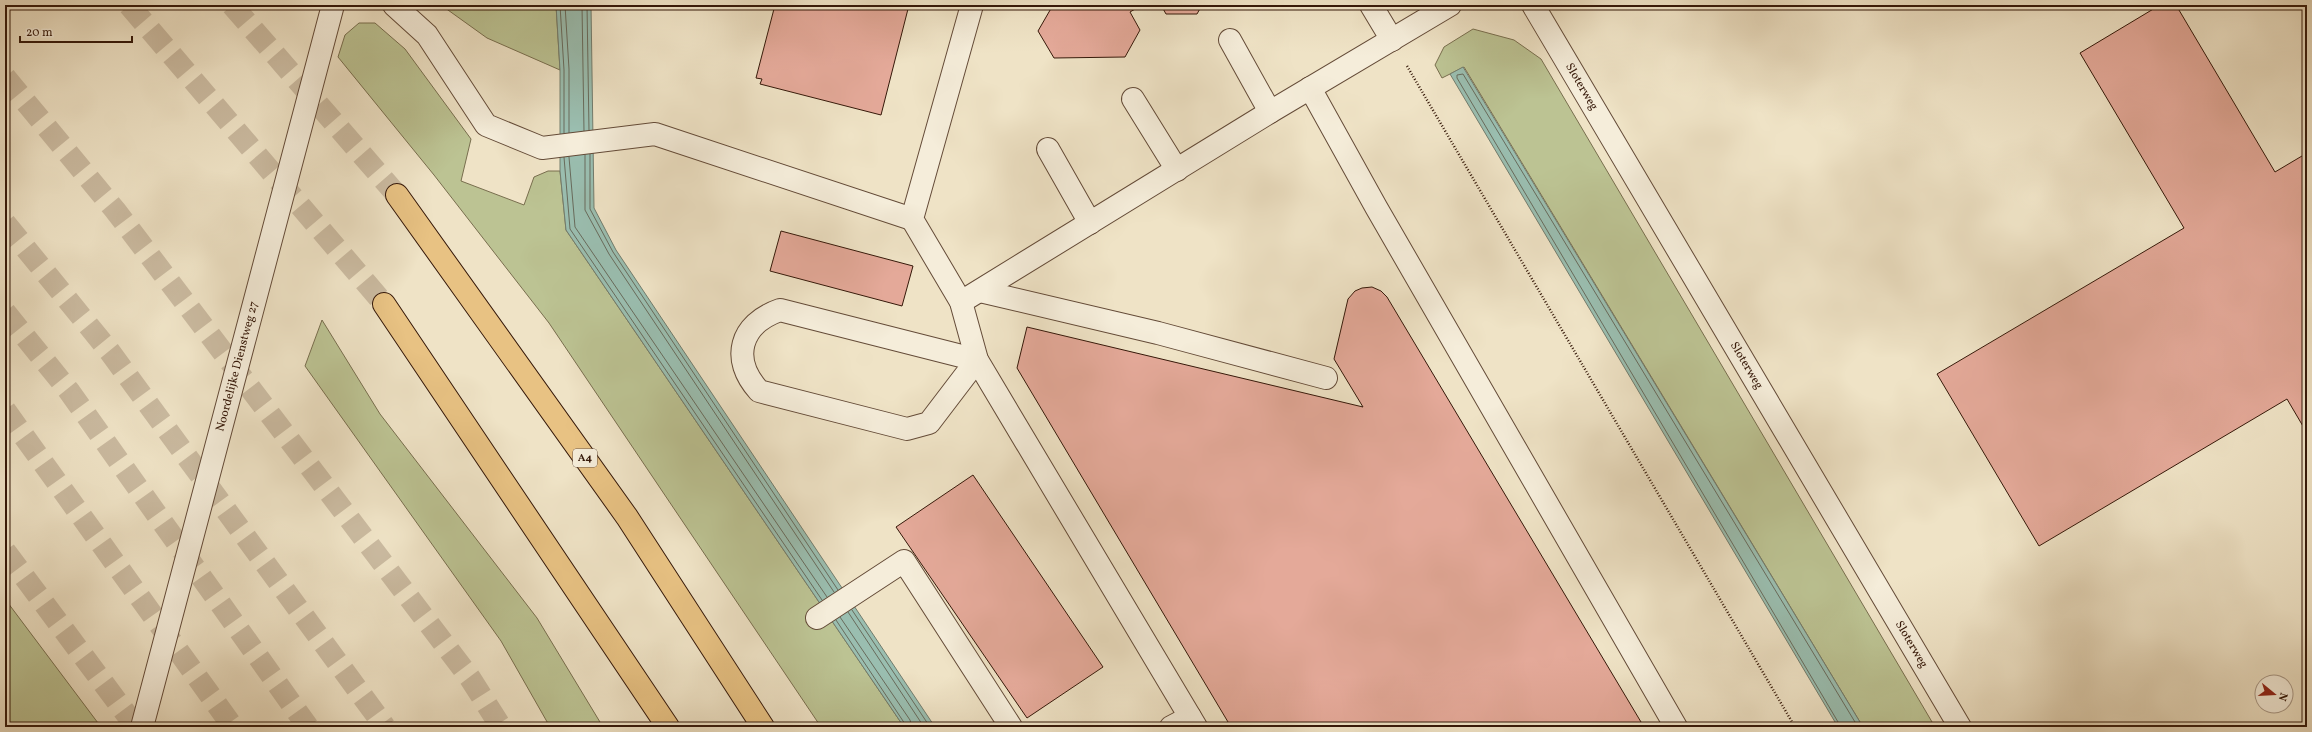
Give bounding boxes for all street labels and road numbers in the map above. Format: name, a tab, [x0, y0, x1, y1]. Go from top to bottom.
street label: Sloterweg	[1561, 60, 1602, 113]
street label: Noordelijke Dienstweg 27	[212, 299, 262, 433]
street label: Sloterweg	[1726, 339, 1767, 392]
road number: A4	[573, 449, 597, 467]
street label: Sloterweg	[1891, 618, 1931, 671]

